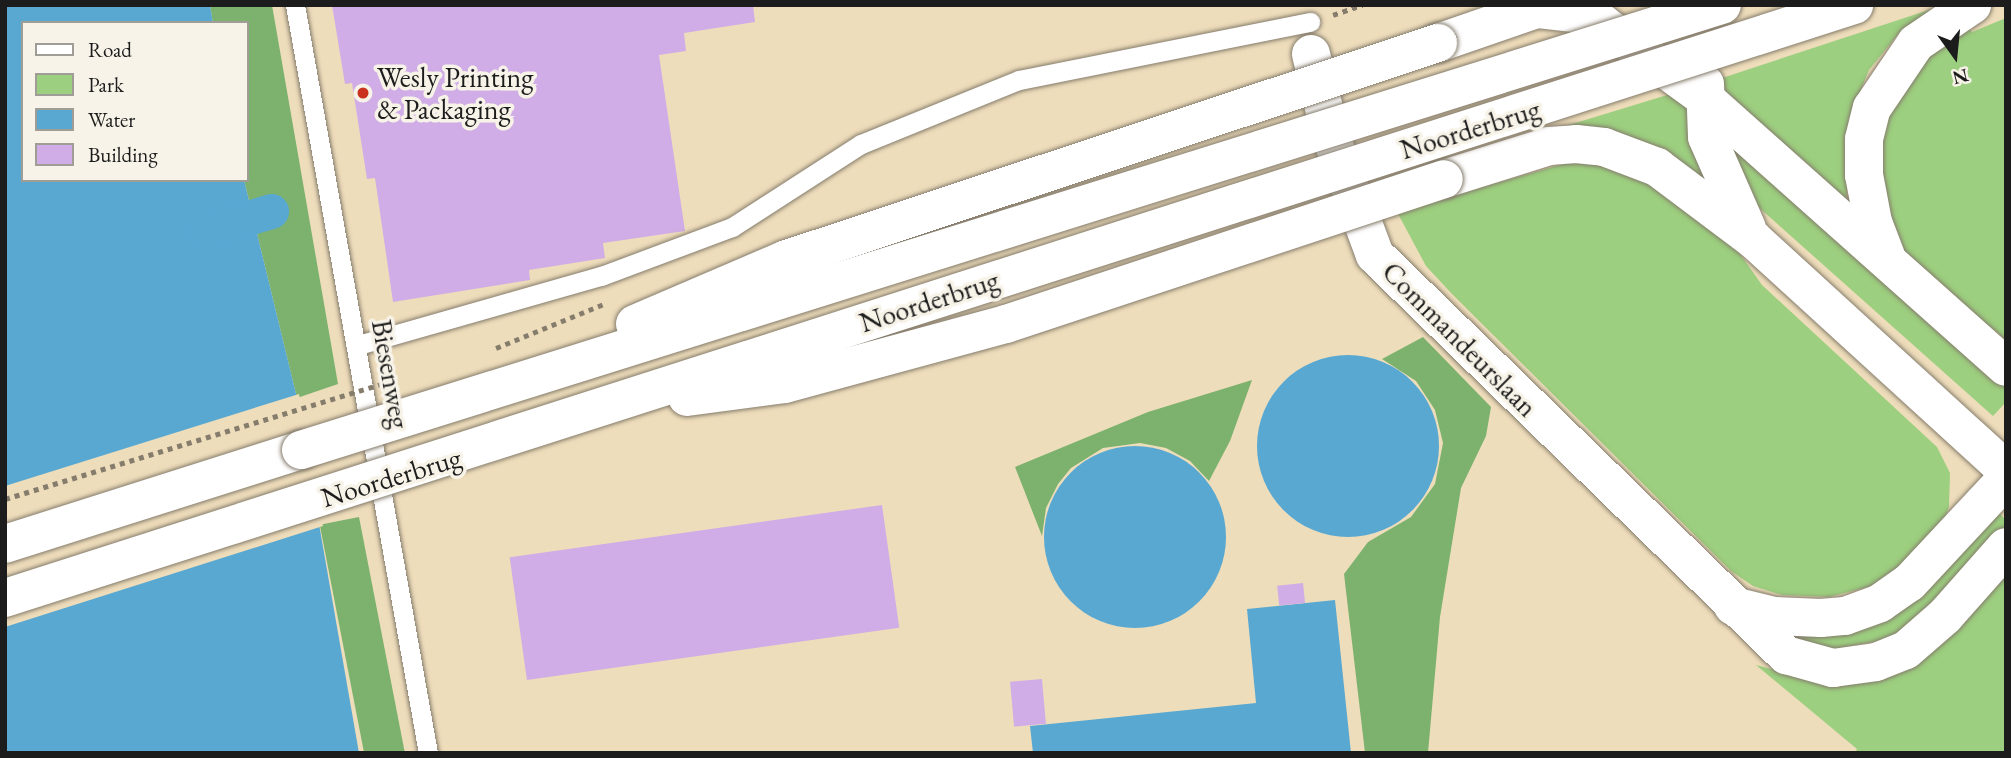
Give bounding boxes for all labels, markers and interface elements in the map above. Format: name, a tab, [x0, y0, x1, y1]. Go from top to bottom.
legend	[21, 21, 248, 182]
north arrow	[1920, 21, 1990, 91]
text: Road	[88, 36, 132, 63]
place label: Wesly Printing & Packaging	[377, 60, 533, 126]
text: N	[1950, 63, 1971, 91]
text: Park	[88, 71, 124, 98]
marker: Wesly Printing & Packaging	[355, 85, 371, 101]
street label: Noorderbrug	[1396, 92, 1544, 166]
text: Water	[88, 106, 135, 133]
text: Building	[88, 141, 158, 168]
street label: Commandeurslaan	[1376, 255, 1544, 423]
street label: Noorderbrug	[855, 263, 1003, 339]
street label: Biesenweg	[365, 317, 417, 431]
street label: Noorderbrug	[317, 440, 465, 514]

